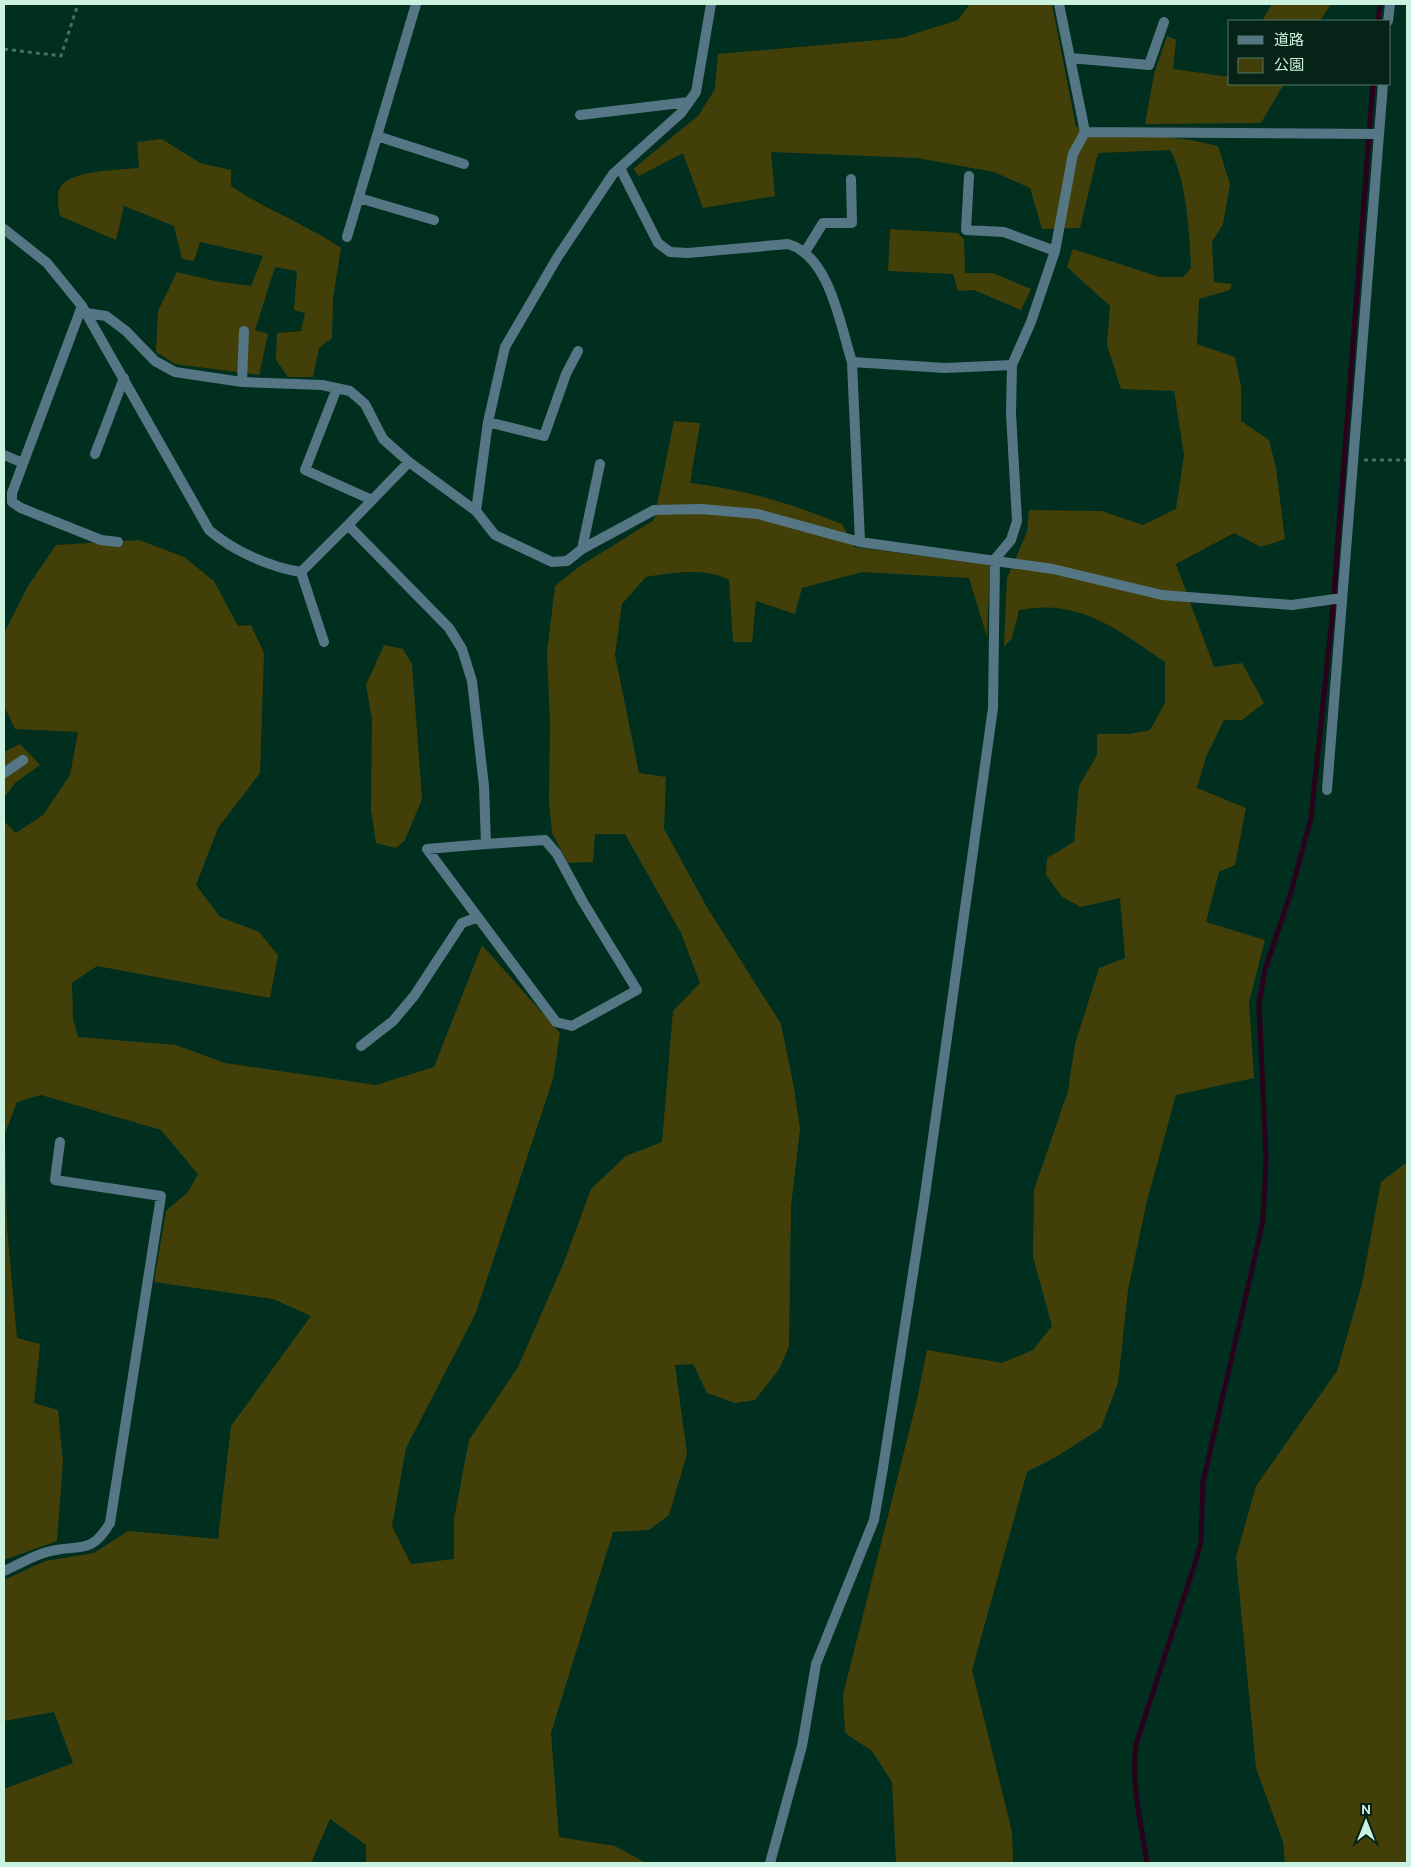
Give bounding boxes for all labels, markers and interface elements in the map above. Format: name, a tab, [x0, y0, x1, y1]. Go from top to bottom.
legend	[1228, 20, 1391, 85]
text: 道路	[1274, 32, 1304, 51]
text: 公園	[1274, 57, 1304, 76]
north arrow	[1341, 1797, 1391, 1847]
text: N	[1361, 1802, 1371, 1819]

